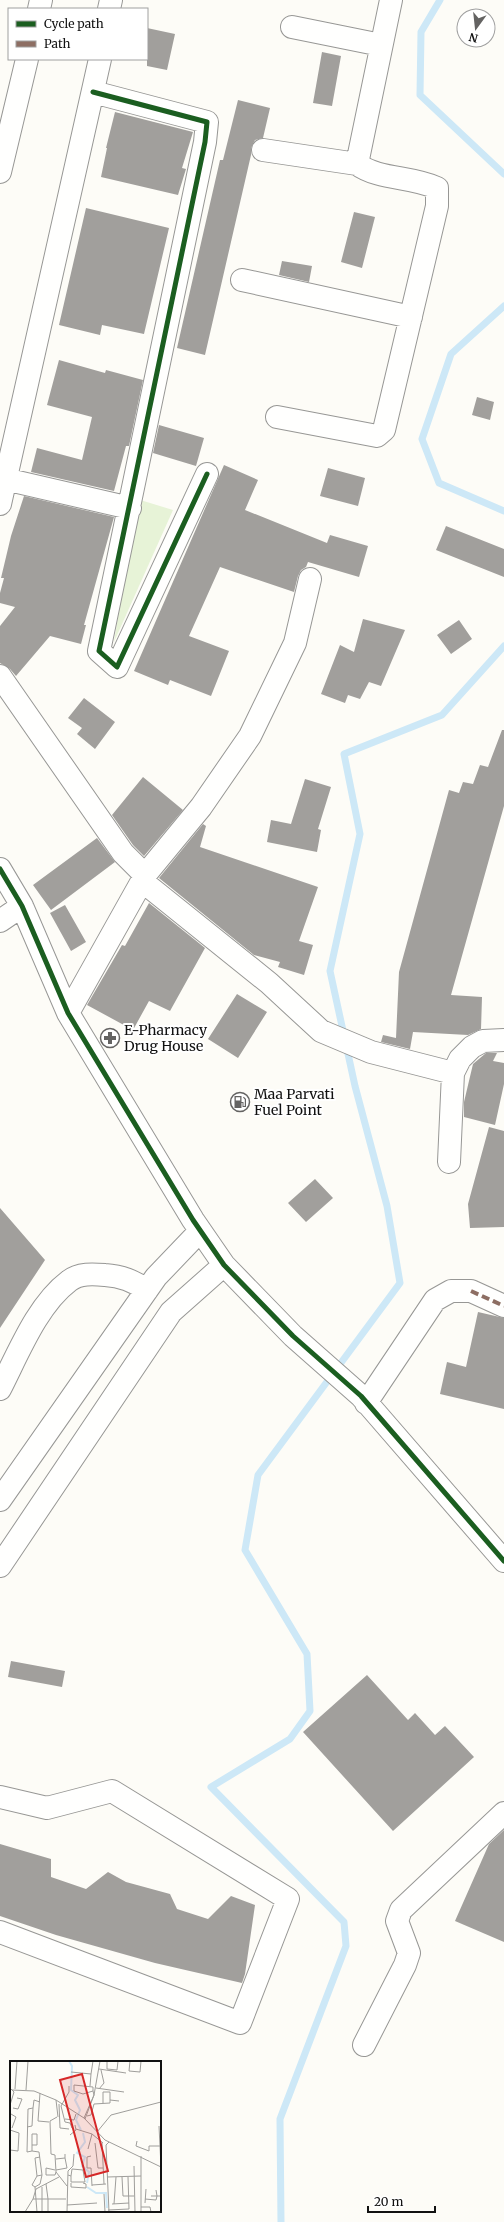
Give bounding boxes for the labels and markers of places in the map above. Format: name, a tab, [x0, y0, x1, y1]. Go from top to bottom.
place label: E-Pharmacy Drug House	[124, 1021, 208, 1055]
pharmacy icon: E-Pharmacy Drug House	[99, 1027, 121, 1049]
place label: Maa Parvati Fuel Point	[254, 1085, 335, 1119]
fuel station icon: Maa Parvati Fuel Point	[229, 1091, 251, 1113]

